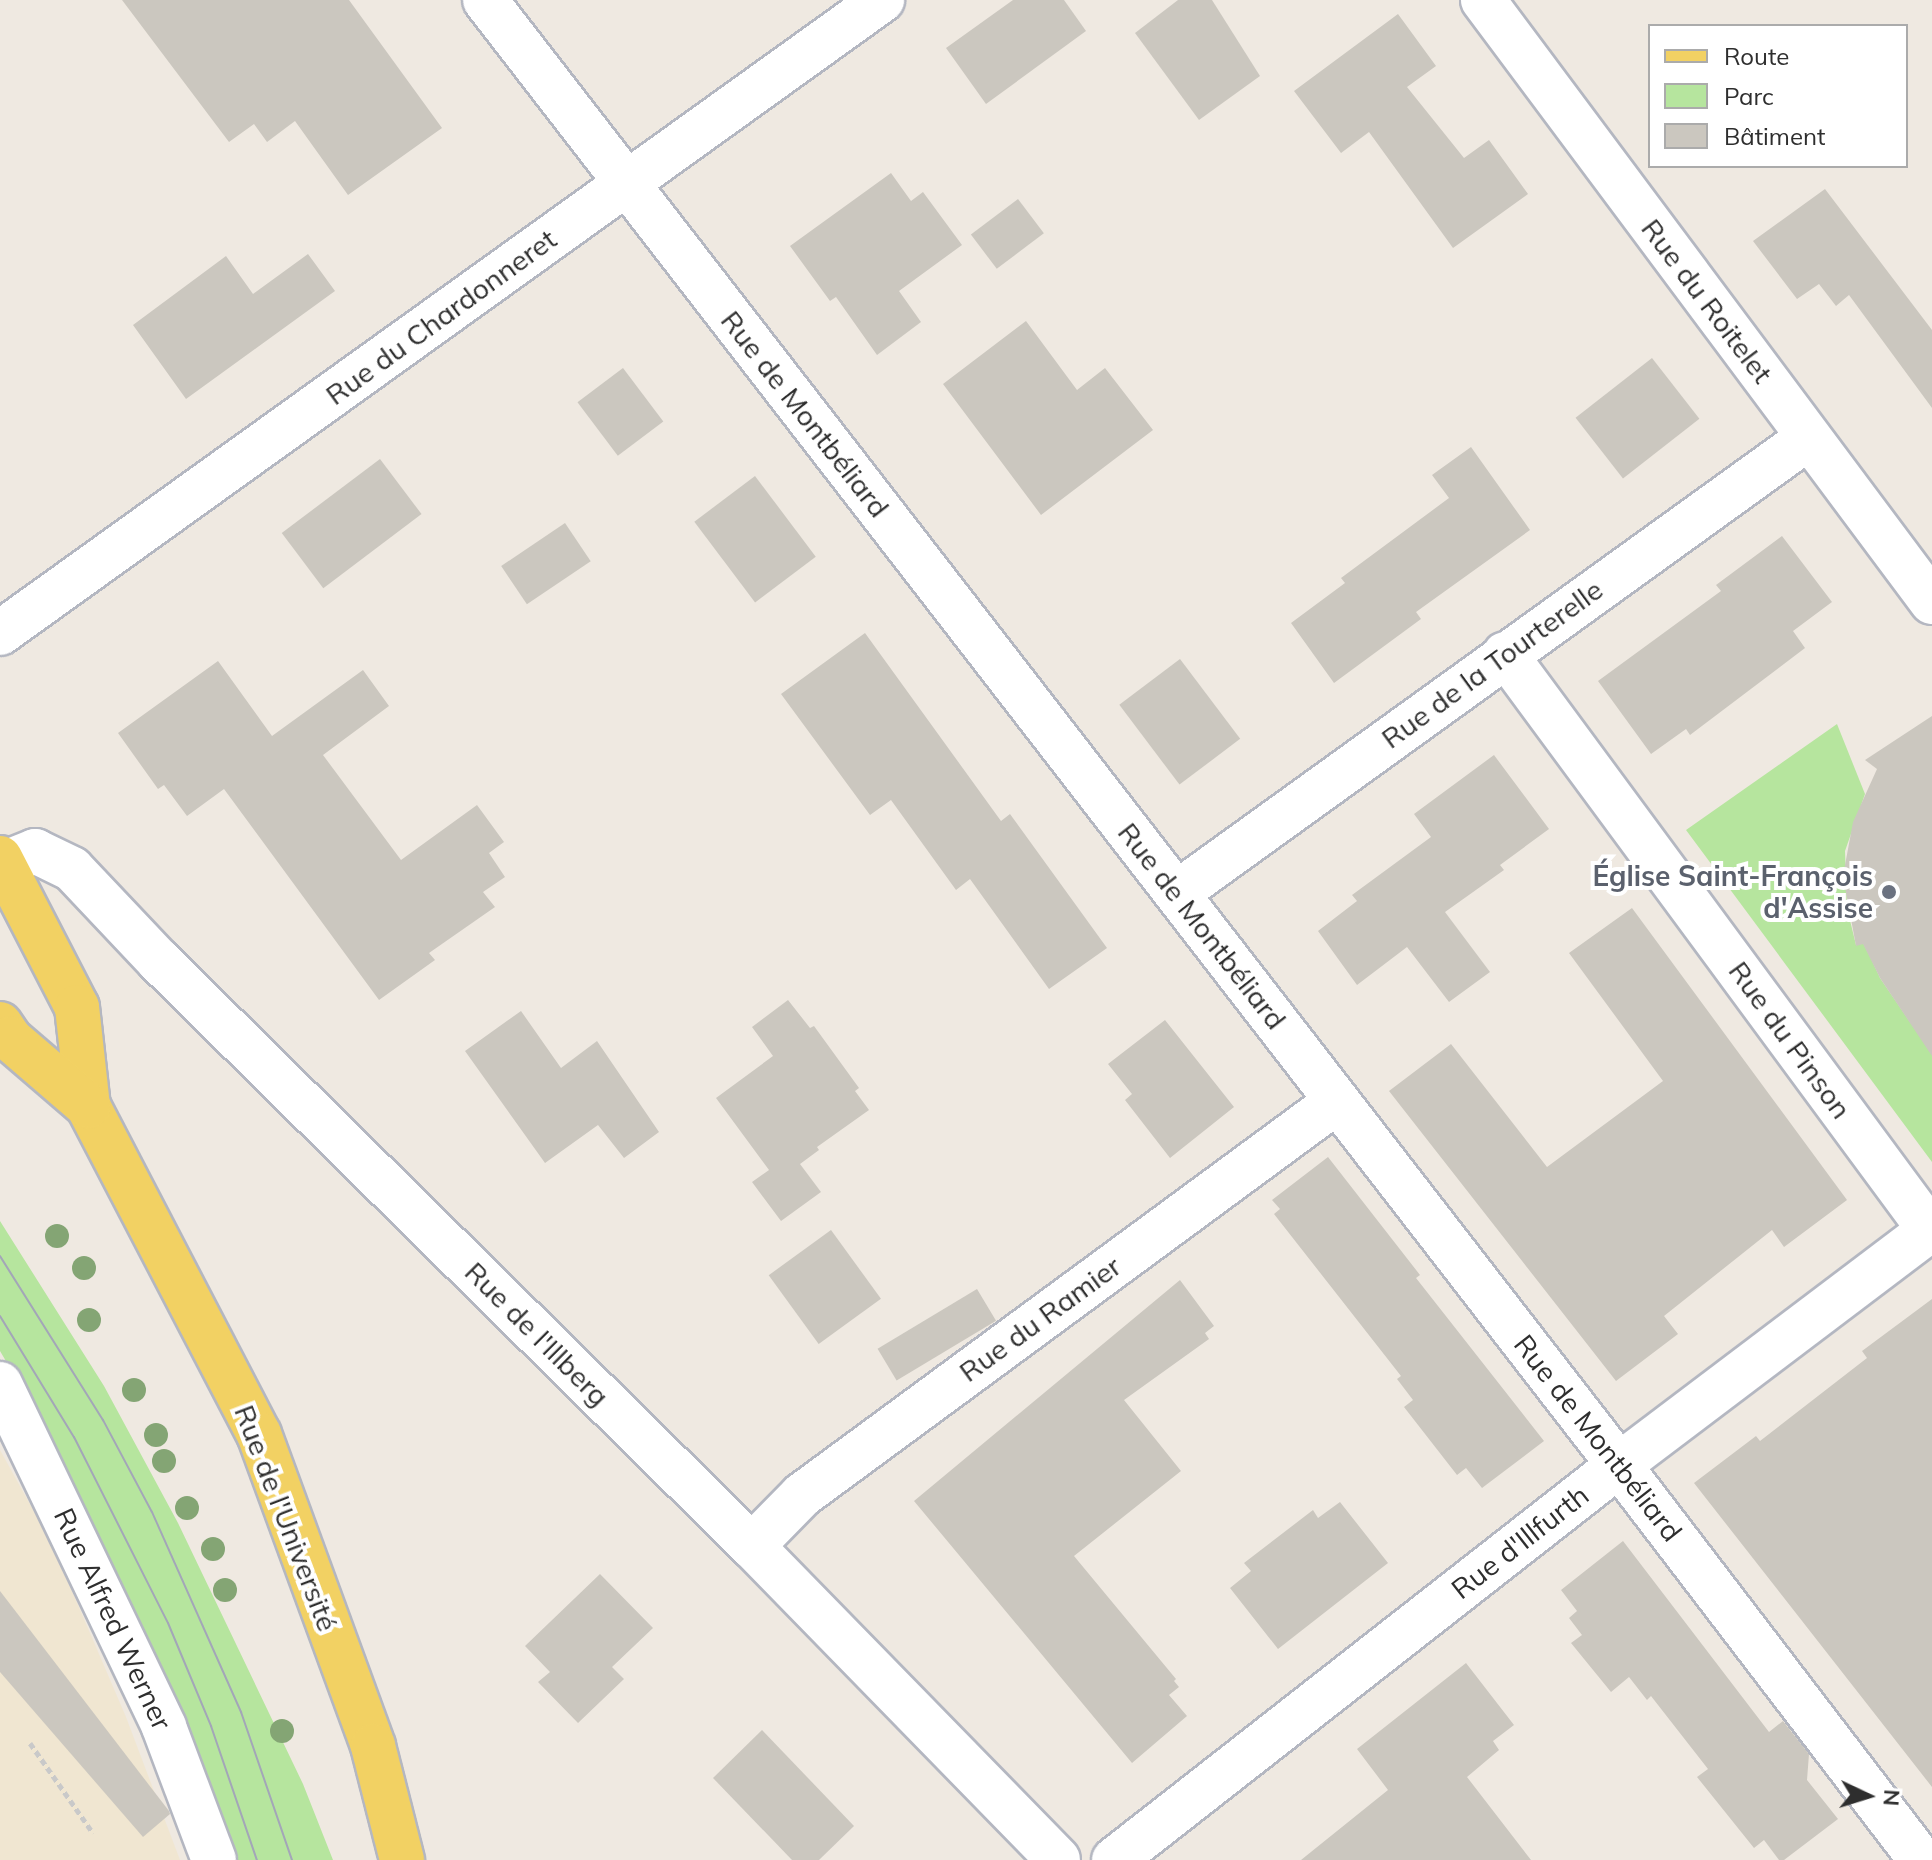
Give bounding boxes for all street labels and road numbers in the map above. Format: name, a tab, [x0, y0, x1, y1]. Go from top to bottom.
street label: Rue du Roitelet	[1634, 212, 1780, 390]
street label: Rue du Chardonneret	[319, 222, 563, 412]
street label: Rue de Montbéliard	[714, 304, 896, 524]
street label: Rue de la Tourterelle	[1375, 573, 1609, 755]
street label: Rue de Montbéliard	[1111, 816, 1293, 1036]
street label: Rue du Pinson	[1722, 955, 1858, 1125]
street label: Rue du Ramier	[953, 1249, 1127, 1389]
street label: Rue de l'Illberg	[458, 1255, 616, 1413]
street label: Rue de Montbéliard	[1507, 1328, 1689, 1548]
street label: Rue de l'Université	[227, 1400, 345, 1636]
street label: Rue d'Illfurth	[1445, 1478, 1595, 1606]
street label: Rue Alfred Werner	[47, 1503, 179, 1735]

